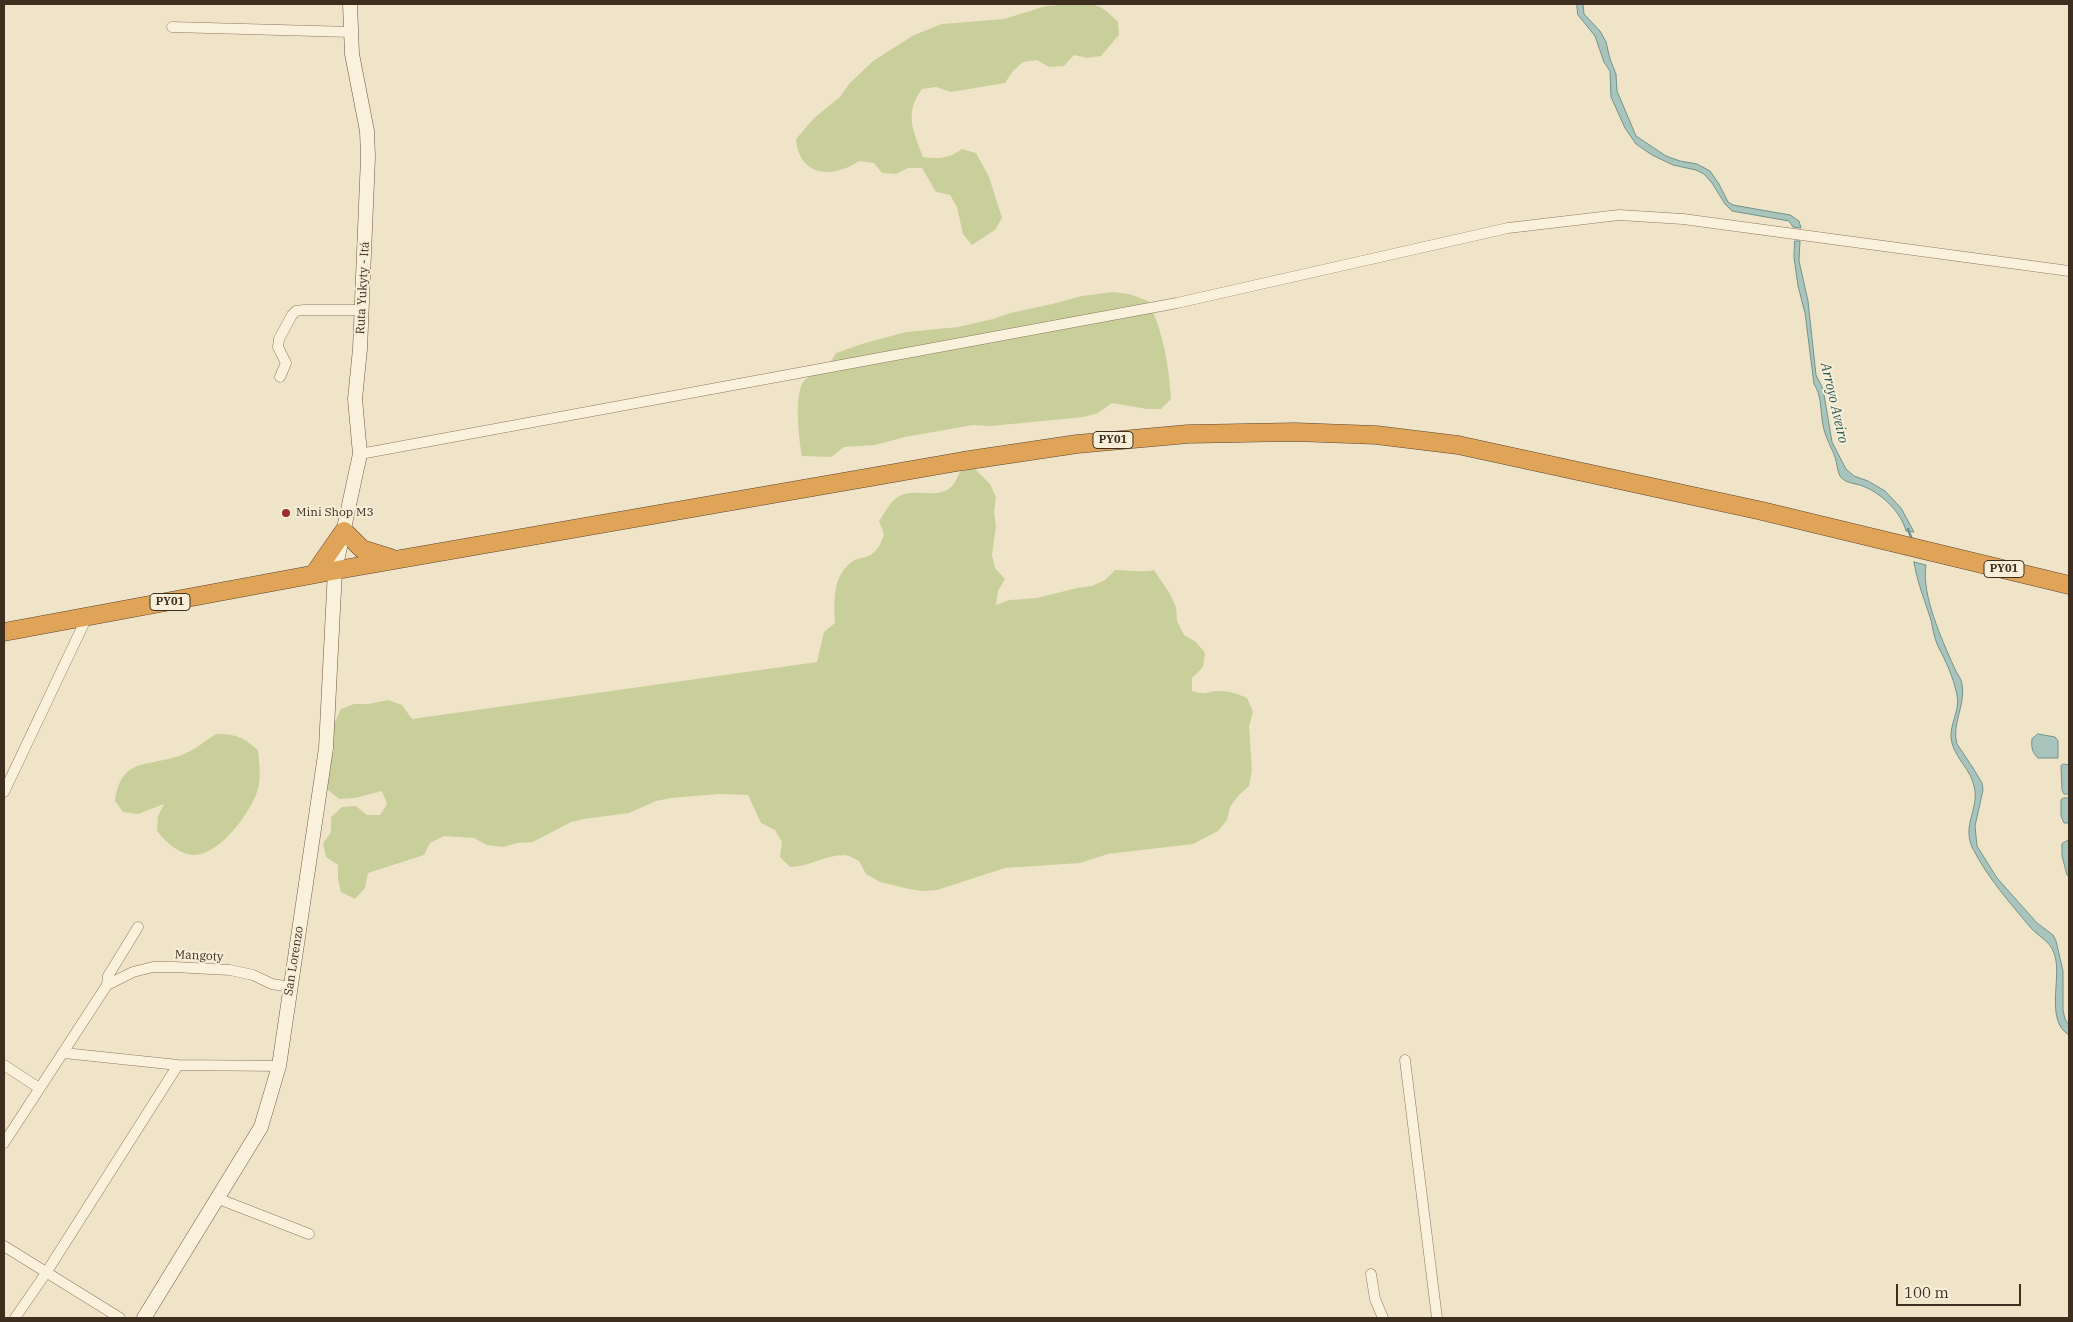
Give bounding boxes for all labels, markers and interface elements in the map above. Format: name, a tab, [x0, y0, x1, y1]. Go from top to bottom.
street label: Ruta Yukyty - Itá	[353, 241, 373, 335]
water label: Arroyo Aveiro	[1817, 361, 1851, 445]
road number: PY01	[1093, 432, 1133, 448]
place label: Mini Shop M3	[296, 506, 374, 520]
marker: Mini Shop M3	[280, 507, 292, 519]
road number: PY01	[1984, 560, 2024, 578]
road number: PY01	[150, 594, 190, 610]
street label: San Lorenzo	[281, 925, 307, 997]
street label: Mangoty	[174, 948, 224, 964]
scale bar	[1898, 1274, 2023, 1306]
text: 100 m	[1904, 1283, 1949, 1302]

